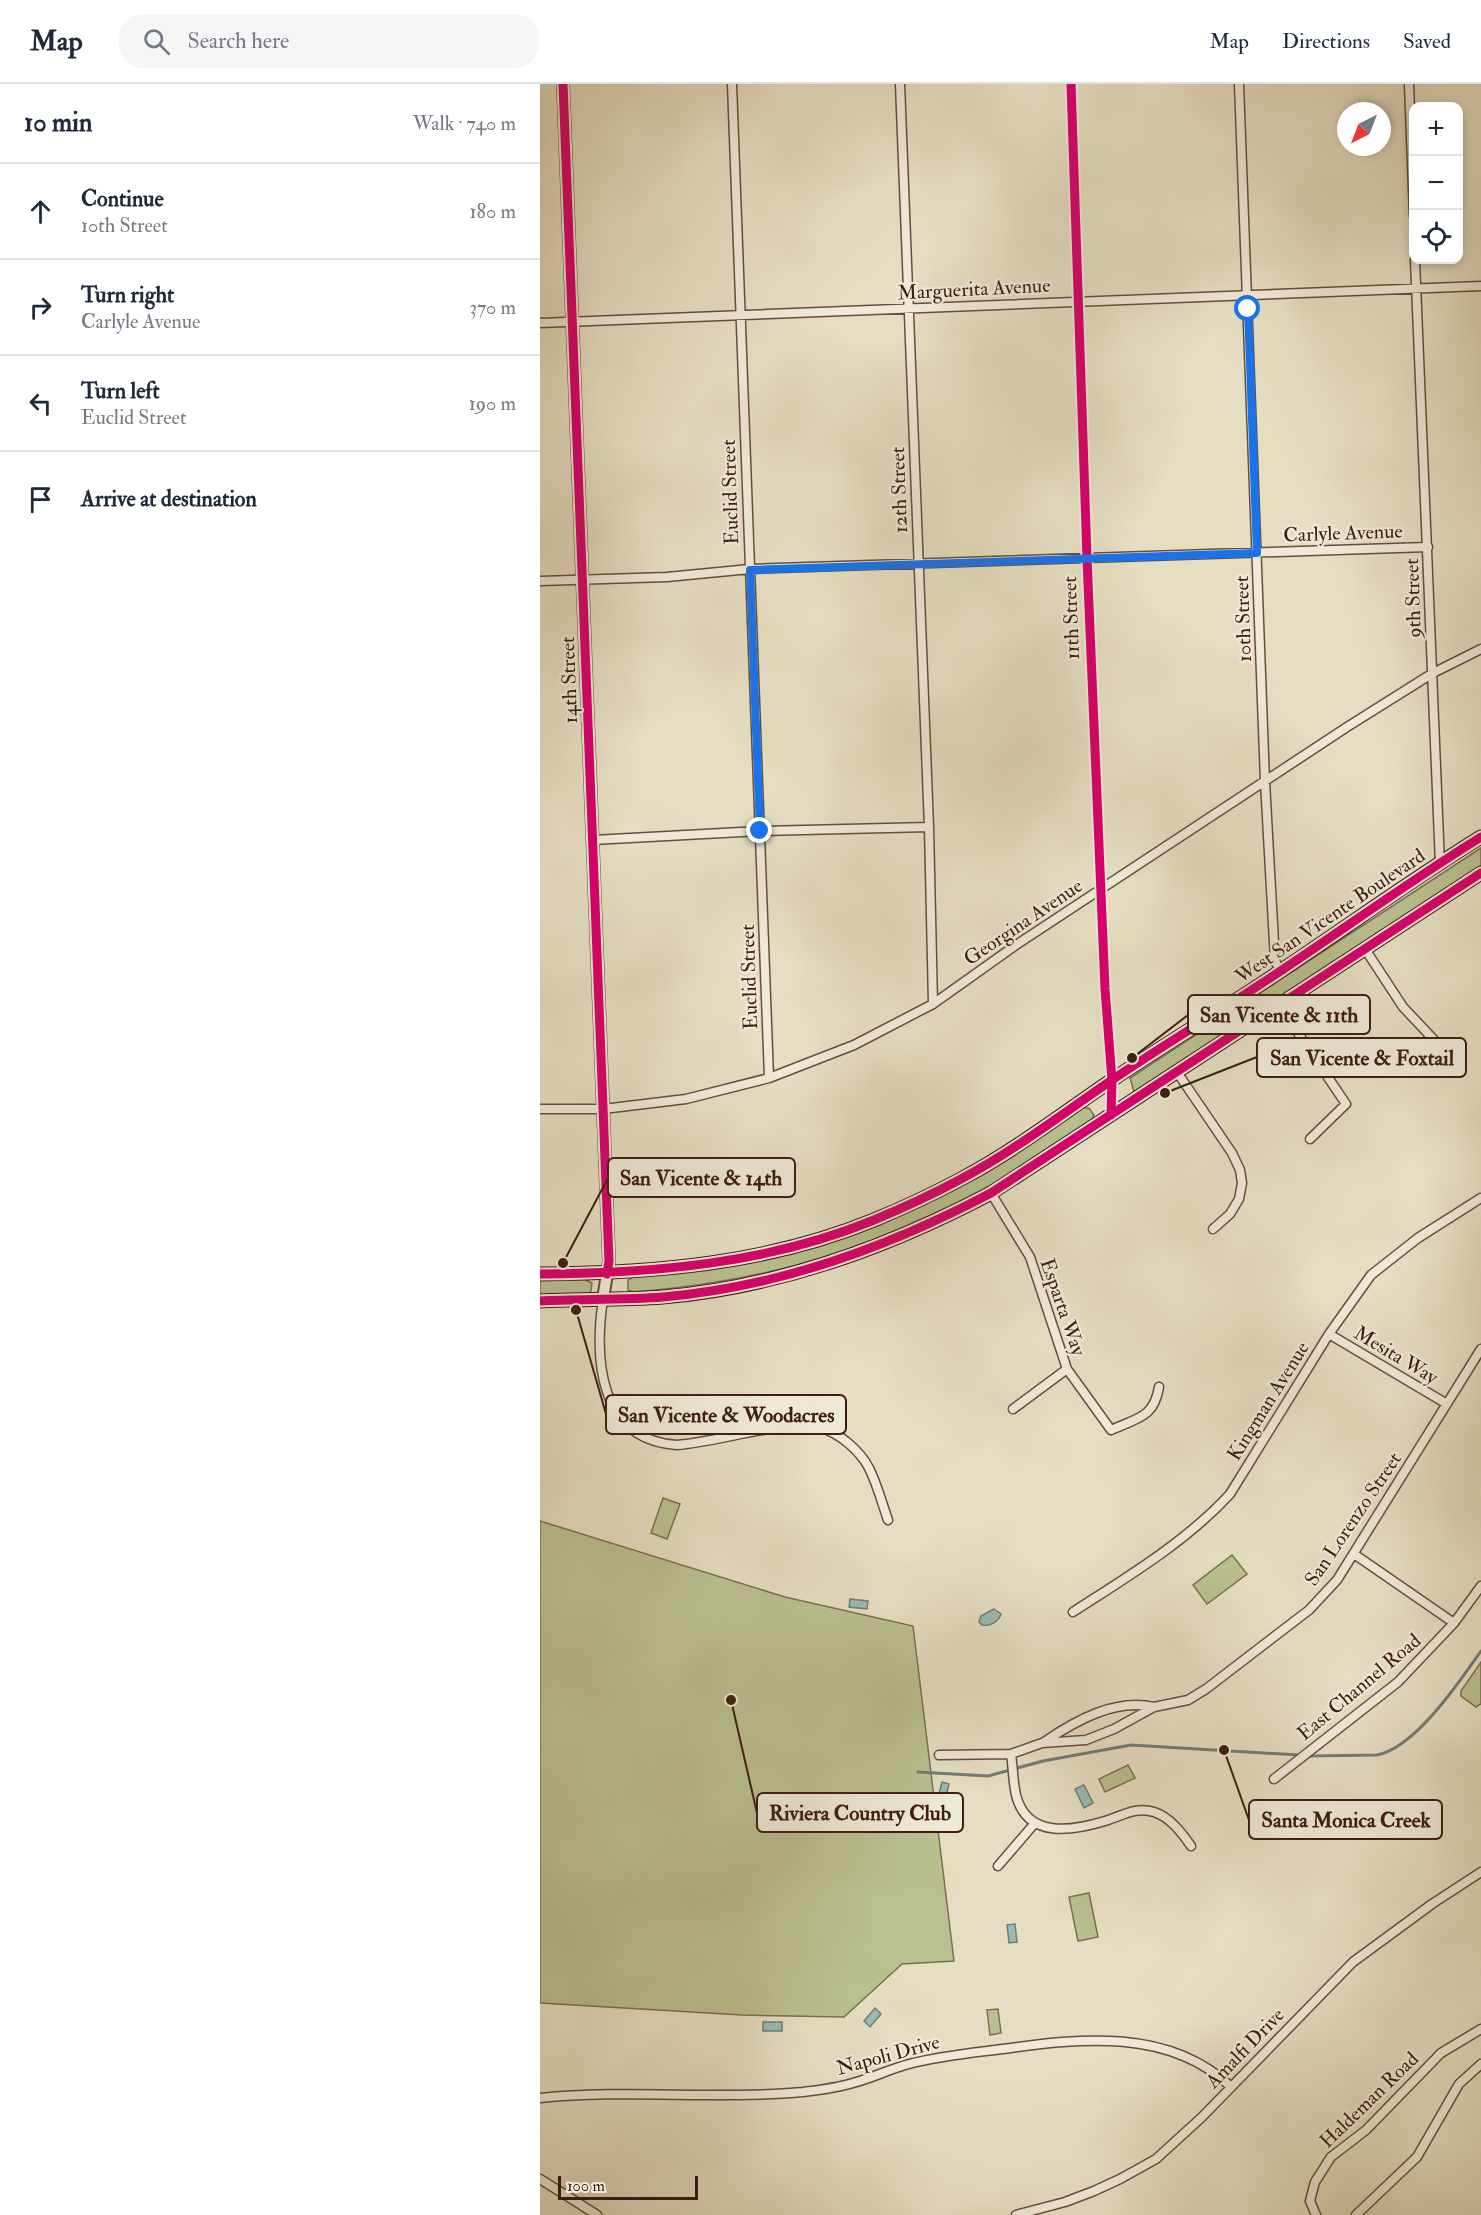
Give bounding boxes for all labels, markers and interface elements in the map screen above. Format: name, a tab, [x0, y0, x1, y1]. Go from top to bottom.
search box	[119, 14, 539, 68]
text: Map	[30, 24, 83, 59]
icon: search	[140, 25, 173, 58]
text: Search here	[188, 27, 289, 55]
text: Map	[1209, 28, 1249, 55]
text: Directions	[1282, 28, 1370, 55]
text: Saved	[1403, 28, 1451, 55]
north arrow	[1337, 102, 1391, 156]
map controls	[1409, 102, 1463, 264]
button: +	[1409, 102, 1463, 156]
text: 10 min	[24, 107, 92, 139]
text: Walk · 740 m	[413, 111, 516, 136]
button: −	[1409, 156, 1463, 210]
text: Continue	[81, 185, 164, 213]
icon: ahead	[24, 195, 57, 228]
text: 180 m	[469, 199, 516, 224]
button: locate	[1409, 210, 1463, 264]
text: 10th Street	[81, 213, 168, 238]
street label: Marguerita Avenue	[897, 273, 1051, 305]
text: Turn right	[81, 281, 174, 309]
icon: right	[24, 291, 57, 324]
text: 370 m	[469, 295, 516, 320]
route start	[1234, 295, 1260, 321]
text: Carlyle Avenue	[81, 309, 200, 334]
text: Turn left	[81, 377, 160, 405]
icon: left	[24, 387, 57, 420]
text: 190 m	[469, 391, 516, 416]
text: Euclid Street	[81, 405, 186, 430]
street label: Euclid Street	[716, 438, 744, 545]
street label: 12th Street	[885, 446, 913, 534]
icon: arrive	[24, 483, 57, 516]
text: Arrive at destination	[81, 485, 257, 513]
street label: Carlyle Avenue	[1283, 518, 1403, 548]
street label: 9th Street	[1399, 557, 1427, 640]
street label: 11th Street	[1057, 575, 1085, 660]
street label: 10th Street	[1229, 575, 1257, 663]
street label: 14th Street	[555, 635, 583, 724]
route end	[746, 817, 772, 843]
street label: West San Vicente Boulevard	[1229, 843, 1430, 989]
street label: Georgina Avenue	[959, 873, 1087, 971]
street label: Euclid Street	[735, 923, 763, 1030]
callout: San Vicente & 11th	[1188, 995, 1370, 1034]
text: San Vicente & 11th	[1200, 1002, 1358, 1029]
callout: San Vicente & Foxtail	[1257, 1038, 1466, 1077]
text: San Vicente & Foxtail	[1270, 1045, 1455, 1072]
callout: San Vicente & 14th	[608, 1158, 795, 1197]
text: San Vicente & 14th	[620, 1165, 782, 1192]
street label: Esparta Way	[1034, 1255, 1092, 1360]
street label: Mesita Way	[1349, 1320, 1444, 1390]
street label: Kingman Avenue	[1221, 1337, 1315, 1465]
callout: San Vicente & Woodacres	[606, 1395, 846, 1434]
text: San Vicente & Woodacres	[618, 1402, 834, 1429]
street label: San Lorenzo Street	[1299, 1447, 1407, 1591]
street label: East Channel Road	[1292, 1628, 1426, 1746]
callout: Riviera Country Club	[757, 1793, 963, 1832]
text: Riviera Country Club	[769, 1800, 952, 1827]
callout: Santa Monica Creek	[1249, 1800, 1442, 1839]
text: Santa Monica Creek	[1261, 1807, 1432, 1834]
street label: Amalfi Drive	[1200, 2002, 1290, 2094]
street label: Napoli Drive	[834, 2029, 943, 2082]
street label: Haldeman Road	[1314, 2046, 1424, 2153]
scale bar	[558, 2173, 698, 2200]
text: 100 m	[567, 2176, 605, 2196]

